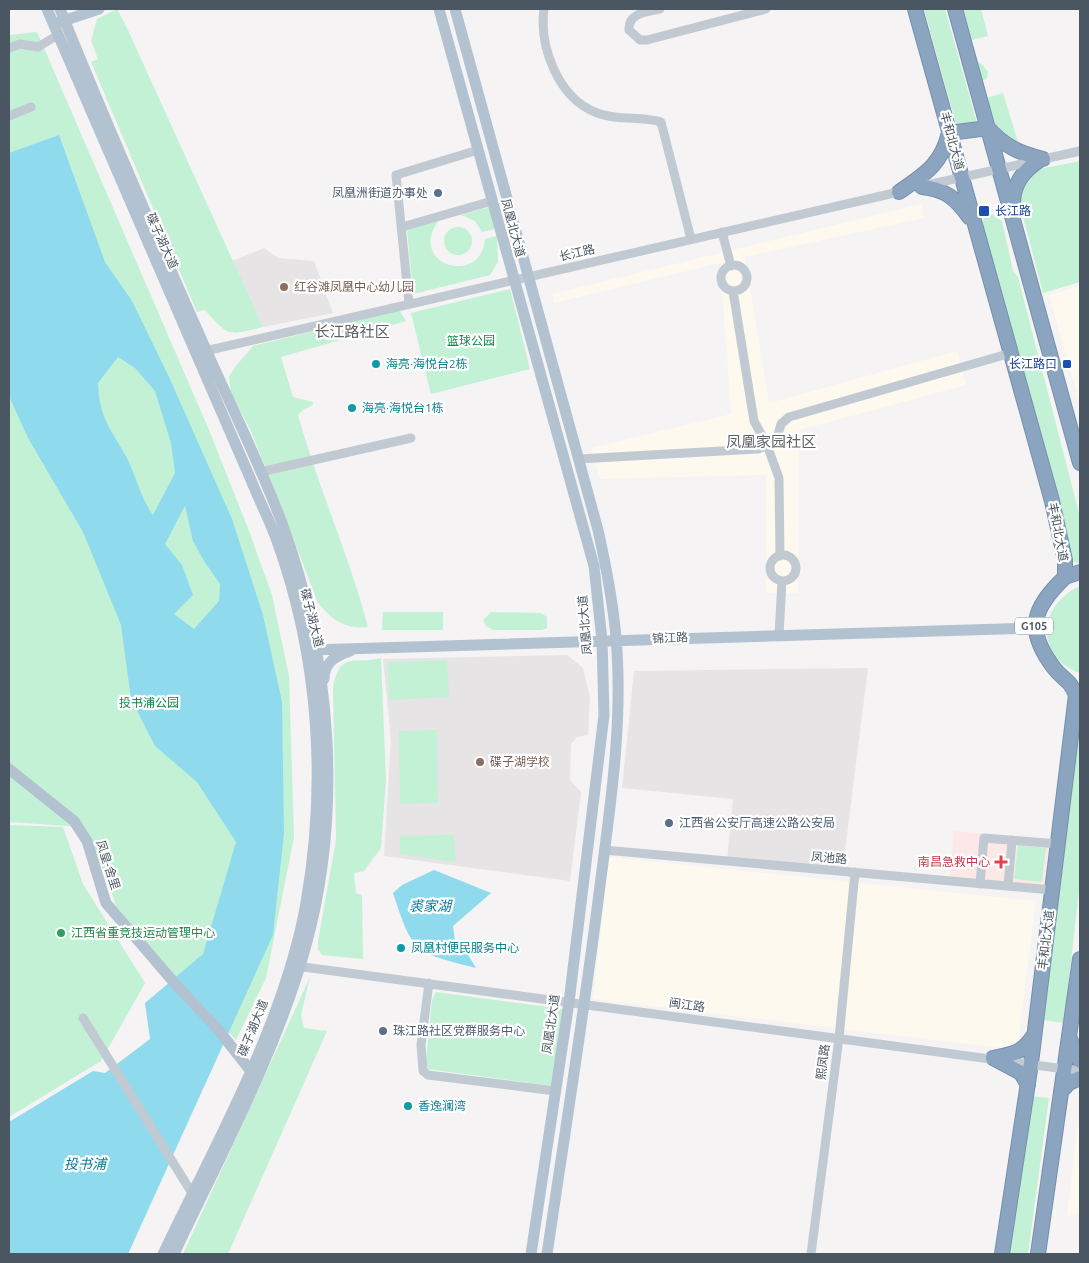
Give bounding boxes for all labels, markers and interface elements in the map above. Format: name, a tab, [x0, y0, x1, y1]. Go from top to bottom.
street label: 丰和北大道	[938, 110, 967, 172]
place label: 凤凰洲街道办事处	[332, 186, 428, 199]
marker: 凤凰洲街道办事处	[432, 187, 444, 199]
street label: 凤凰北大道	[499, 197, 528, 259]
marker: 长江路	[977, 204, 991, 218]
place label: 长江路	[995, 204, 1031, 217]
street label: 碟子湖大道	[144, 211, 181, 271]
street label: 长江路	[558, 242, 596, 263]
place label: 红谷滩凤凰中心幼儿园	[294, 280, 414, 293]
marker: 红谷滩凤凰中心幼儿园	[278, 281, 290, 293]
district label: 长江路社区	[314, 323, 390, 340]
park label: 篮球公园	[447, 334, 495, 347]
place label: 海亮·海悦台2栋	[386, 357, 468, 370]
place label: 长江路口	[1009, 357, 1057, 370]
marker: 海亮·海悦台2栋	[370, 358, 382, 370]
marker: 长江路口	[1061, 358, 1073, 370]
place label: 海亮·海悦台1栋	[362, 401, 444, 414]
marker: 海亮·海悦台1栋	[346, 402, 358, 414]
district label: 凤凰家园社区	[726, 433, 816, 450]
street label: 丰和北大道	[1046, 501, 1071, 563]
street label: 碟子湖大道	[299, 587, 326, 649]
street label: 凤凰北大道	[575, 595, 594, 656]
road number: G105	[1015, 618, 1053, 634]
street label: 锦江路	[652, 630, 688, 645]
park label: 投书浦公园	[119, 696, 179, 709]
place label: 碟子湖学校	[490, 755, 550, 768]
marker: 碟子湖学校	[474, 756, 486, 768]
place label: 江西省公安厅高速公路公安局	[679, 816, 835, 829]
marker: 江西省公安厅高速公路公安局	[663, 817, 675, 829]
street label: 凤皇-舍里	[94, 838, 123, 891]
street label: 凤池路	[811, 849, 848, 866]
place label: 南昌急救中心	[918, 855, 990, 868]
marker: 南昌急救中心	[994, 855, 1008, 869]
water label: 裘家湖	[409, 898, 453, 914]
street label: 丰和北大道	[1035, 909, 1056, 971]
place label: 江西省重竞技运动管理中心	[71, 926, 215, 939]
marker: 江西省重竞技运动管理中心	[55, 927, 67, 939]
place label: 凤凰村便民服务中心	[411, 941, 519, 954]
marker: 凤凰村便民服务中心	[395, 942, 407, 954]
street label: 凤凰北大道	[540, 993, 561, 1055]
street label: 闽江路	[668, 996, 706, 1013]
street label: 碟子湖大道	[235, 998, 270, 1058]
place label: 珠江路社区党群服务中心	[393, 1024, 525, 1037]
marker: 珠江路社区党群服务中心	[377, 1025, 389, 1037]
street label: 熙凤路	[814, 1043, 831, 1081]
place label: 香逸澜湾	[418, 1099, 466, 1112]
marker: 香逸澜湾	[402, 1100, 414, 1112]
water label: 投书浦	[64, 1156, 108, 1172]

